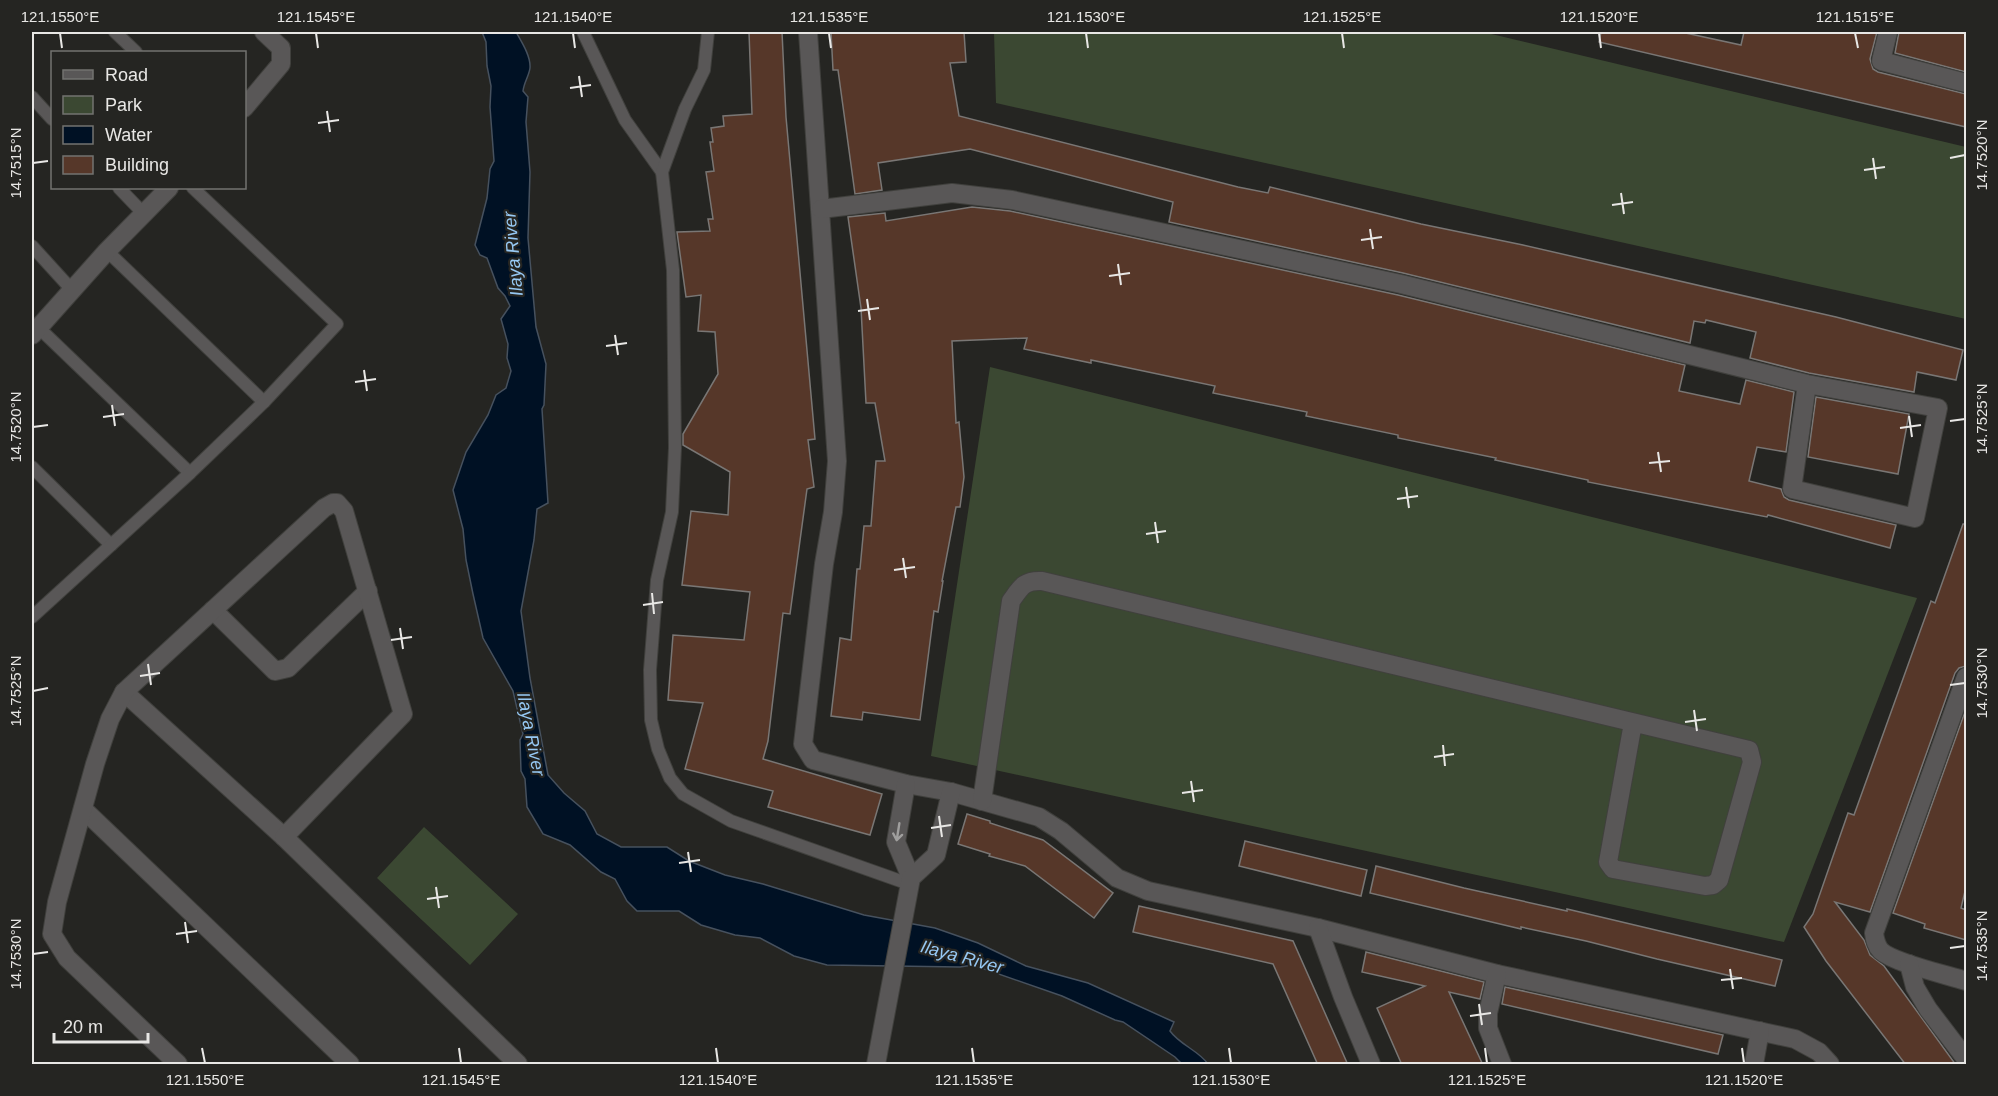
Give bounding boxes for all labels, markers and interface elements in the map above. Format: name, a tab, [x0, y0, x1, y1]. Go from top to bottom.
text: 121.1550°E	[21, 8, 99, 25]
text: 121.1545°E	[277, 8, 355, 25]
text: 121.1540°E	[534, 8, 612, 25]
text: 121.1535°E	[790, 8, 868, 25]
text: 121.1530°E	[1047, 8, 1125, 25]
text: 121.1525°E	[1303, 8, 1381, 25]
text: 121.1520°E	[1560, 8, 1638, 25]
text: 121.1515°E	[1816, 8, 1894, 25]
legend	[51, 51, 246, 189]
text: Road	[105, 65, 148, 85]
text: Park	[105, 95, 143, 115]
text: 14.7520°N	[1973, 119, 1990, 191]
text: Water	[105, 125, 152, 145]
text: 14.7515°N	[7, 127, 24, 199]
text: Building	[105, 155, 169, 175]
water label: Ilaya River	[499, 210, 527, 297]
text: 14.7525°N	[1973, 383, 1990, 455]
text: 14.7520°N	[7, 391, 24, 463]
text: 14.7530°N	[1973, 647, 1990, 719]
text: 14.7525°N	[7, 655, 24, 727]
water label: Ilaya River	[513, 690, 549, 779]
one-way arrow	[892, 822, 903, 841]
text: 14.7535°N	[1973, 910, 1990, 982]
text: 14.7530°N	[7, 918, 24, 990]
water label: Ilaya River	[918, 936, 1007, 978]
scale bar	[54, 1006, 148, 1044]
text: 20 m	[63, 1017, 103, 1037]
text: 121.1550°E	[166, 1071, 244, 1088]
text: 121.1545°E	[422, 1071, 500, 1088]
text: 121.1540°E	[679, 1071, 757, 1088]
text: 121.1535°E	[935, 1071, 1013, 1088]
text: 121.1530°E	[1192, 1071, 1270, 1088]
text: 121.1525°E	[1448, 1071, 1526, 1088]
text: 121.1520°E	[1705, 1071, 1783, 1088]

